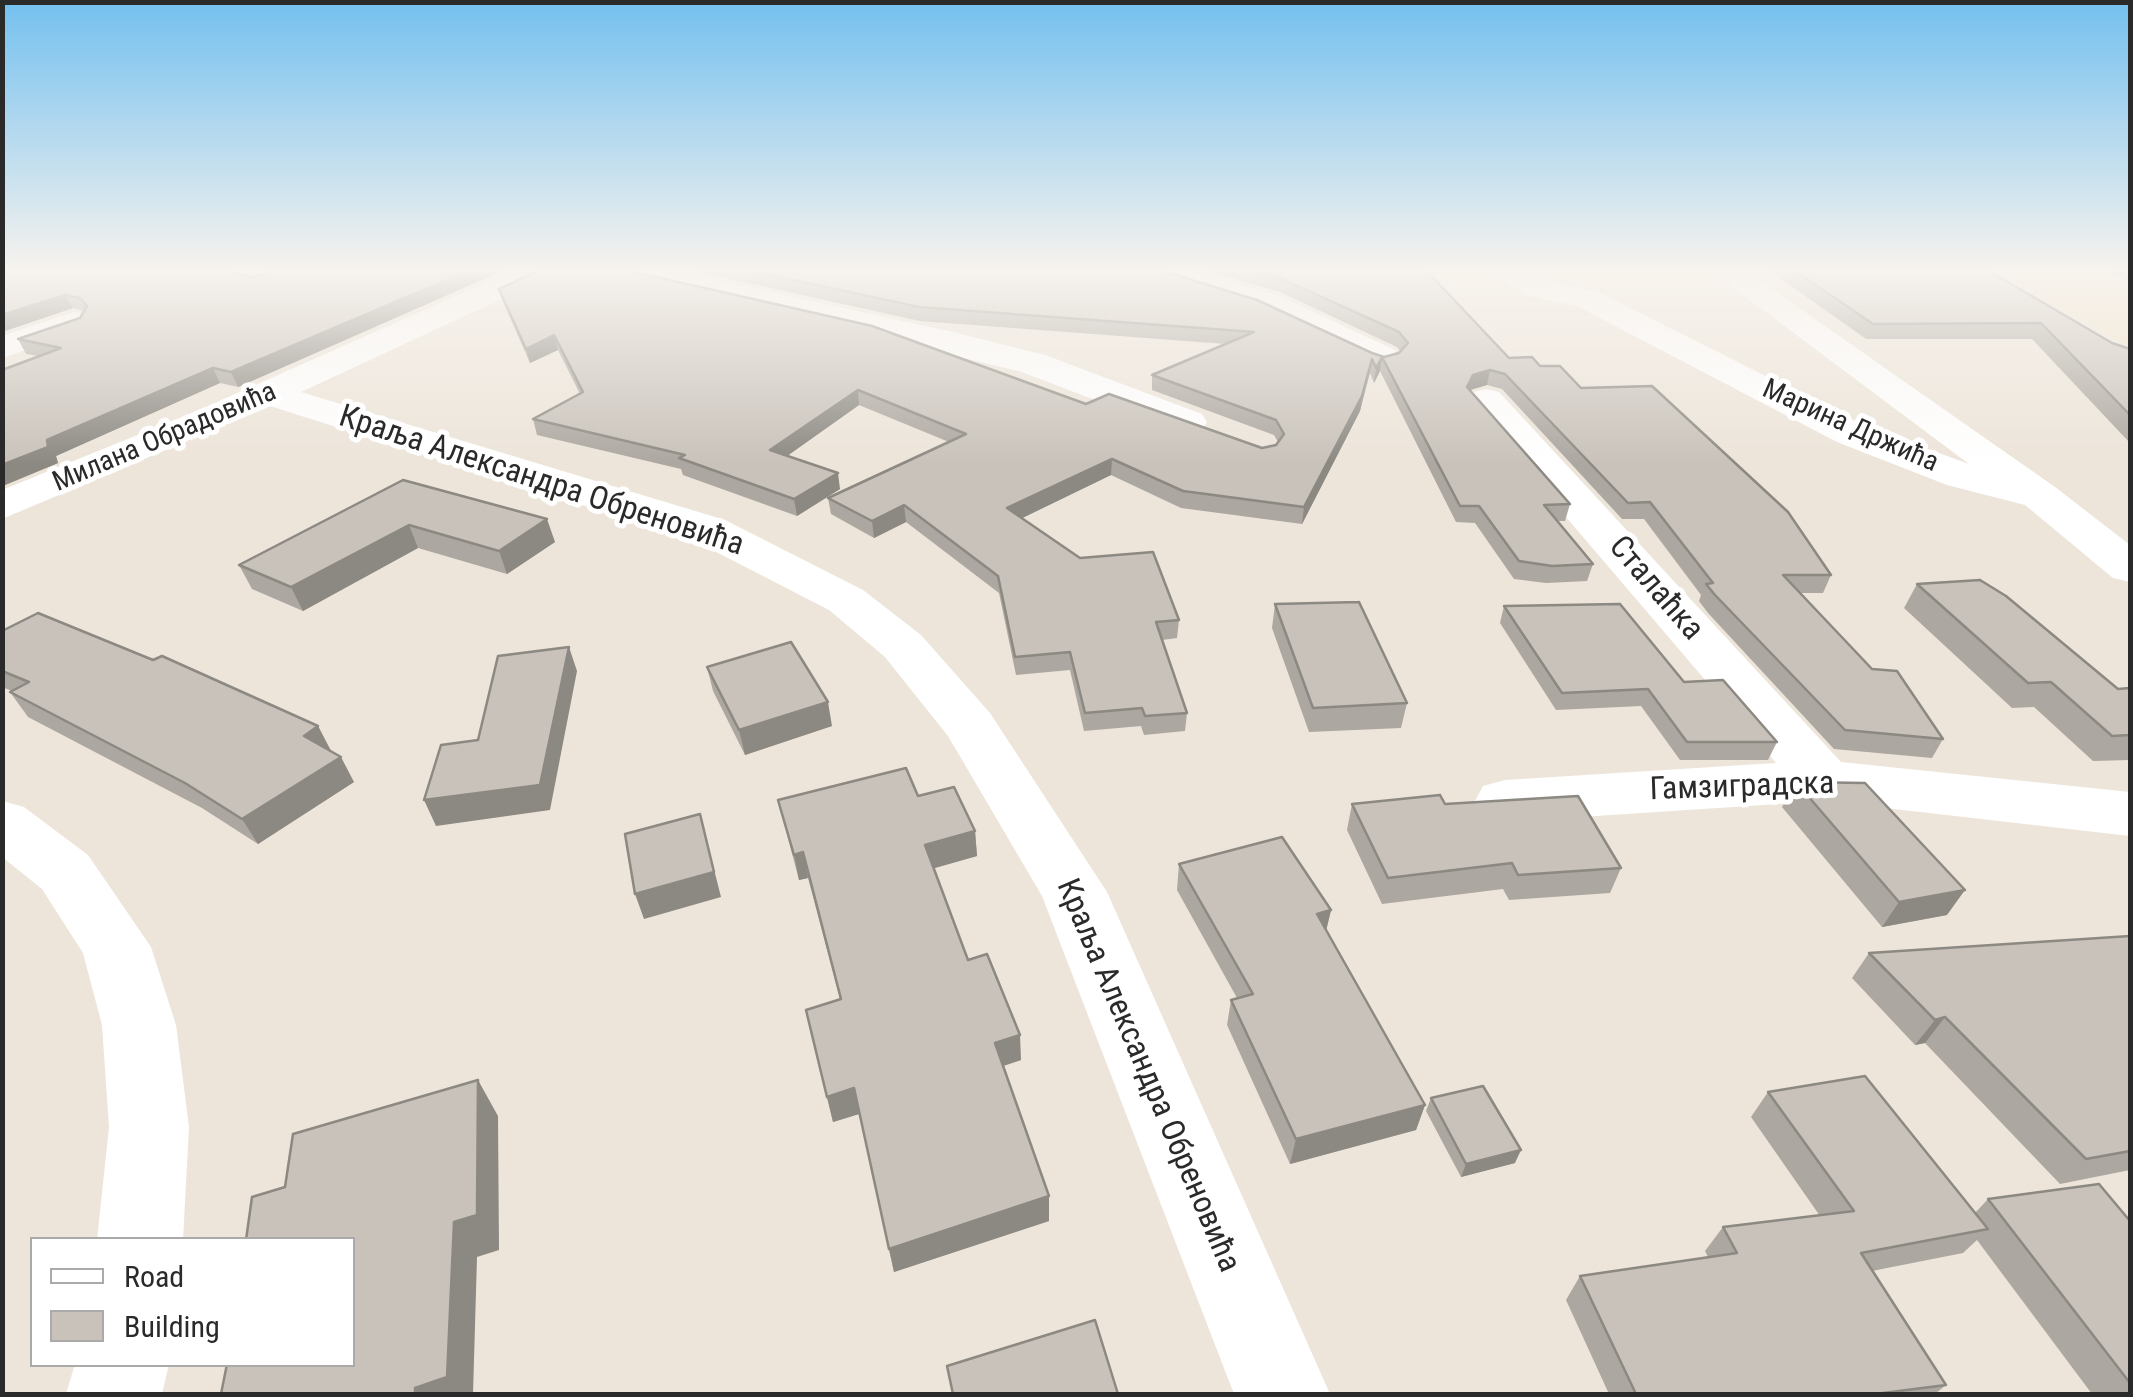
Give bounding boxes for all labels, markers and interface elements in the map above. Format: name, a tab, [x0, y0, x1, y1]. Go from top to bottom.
street label: Марина Држића	[1757, 373, 1943, 481]
street label: Милана Обрадовића	[48, 376, 282, 500]
street label: Краља Александра Обреновића	[334, 398, 748, 566]
street label: Сталаћка	[1599, 529, 1711, 649]
street label: Гамзиградска	[1649, 766, 1835, 810]
street label: Краља Александра Обреновића	[1047, 874, 1247, 1278]
legend	[30, 1237, 355, 1367]
text: Road	[124, 1259, 184, 1294]
text: Building	[124, 1309, 220, 1344]

